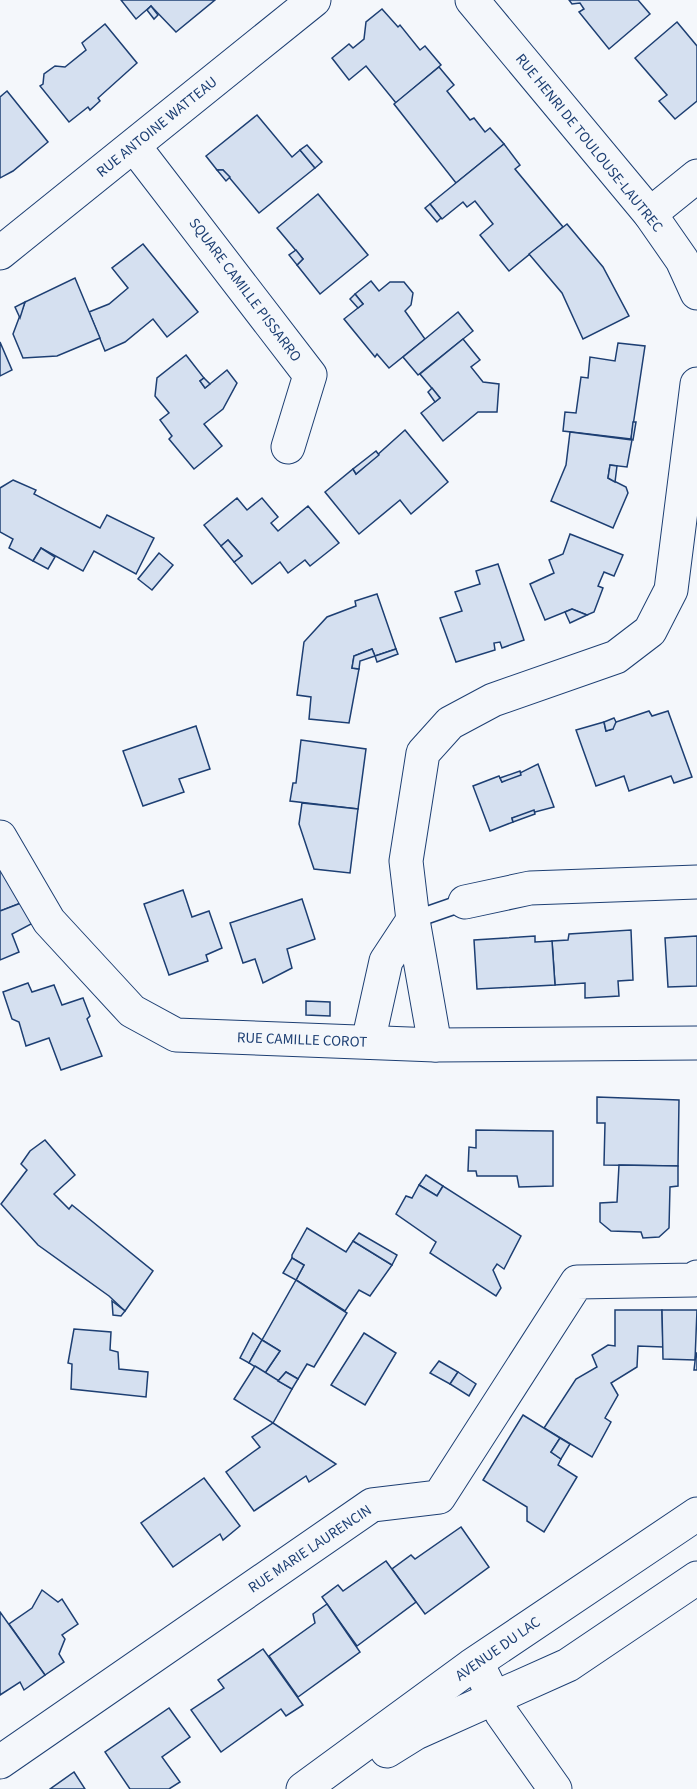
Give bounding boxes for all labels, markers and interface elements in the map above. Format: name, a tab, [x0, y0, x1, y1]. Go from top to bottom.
street label: RUE HENRI DE TOULOUSE-LAUTREC	[510, 49, 668, 237]
street label: RUE ANTOINE WATTEAU	[92, 72, 222, 182]
street label: SQUARE CAMILLE PISSARRO	[184, 214, 306, 366]
street label: RUE CAMILLE COROT	[236, 1027, 368, 1053]
street label: RUE MARIE LAURENCIN	[244, 1500, 376, 1598]
street label: AVENUE DU LAC	[451, 1612, 545, 1686]

